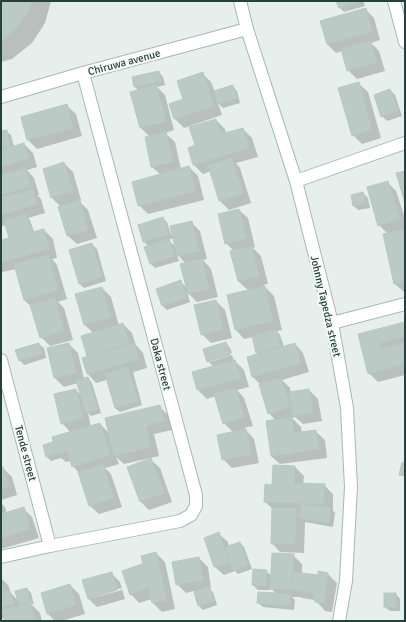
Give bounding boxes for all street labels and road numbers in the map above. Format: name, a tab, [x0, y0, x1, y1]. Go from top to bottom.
street label: Chiruwa avenue	[86, 47, 162, 78]
street label: Johnny Tapedza street	[308, 254, 344, 358]
street label: Daka street	[147, 337, 174, 392]
street label: Tende street	[12, 424, 39, 483]

